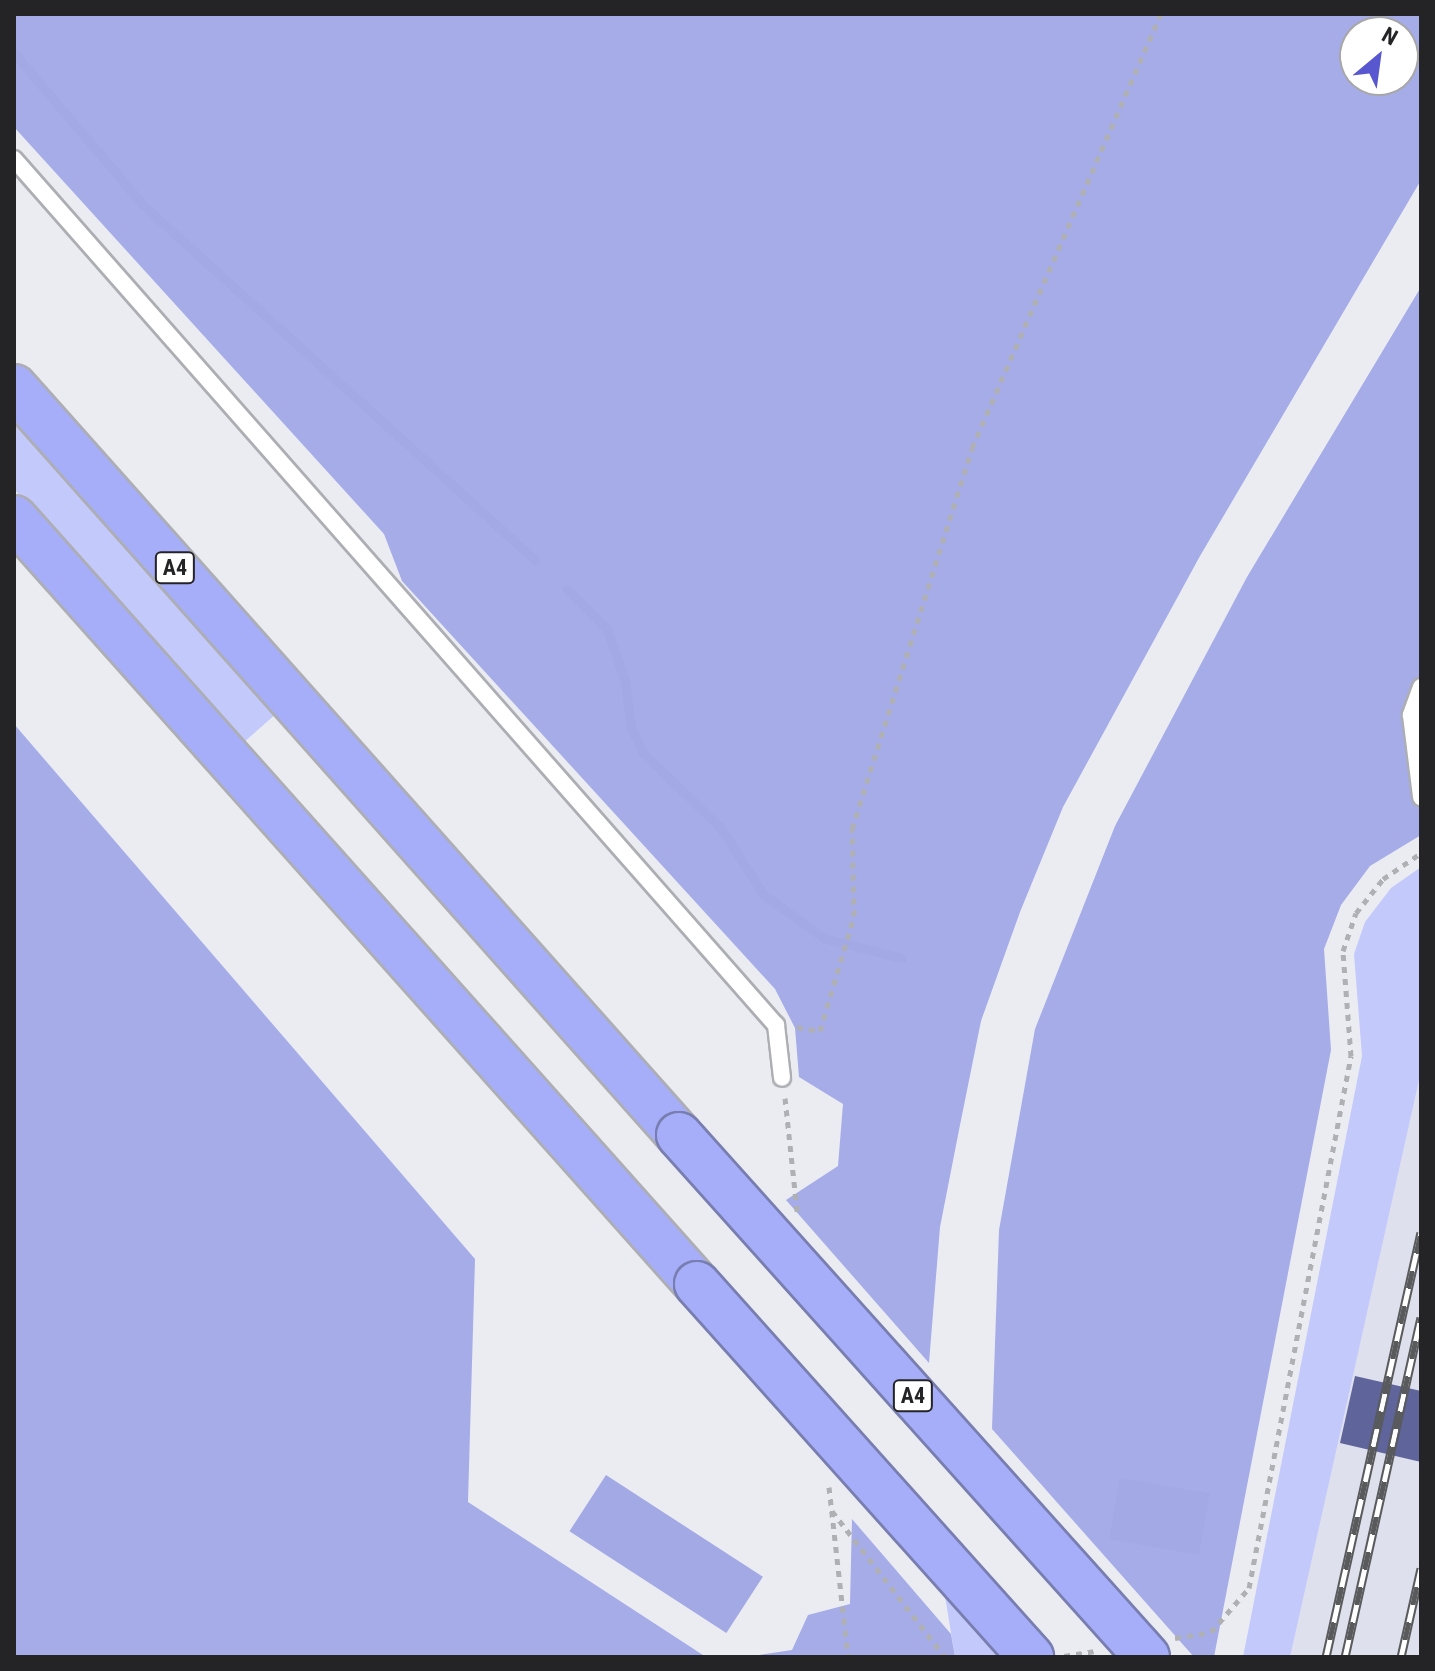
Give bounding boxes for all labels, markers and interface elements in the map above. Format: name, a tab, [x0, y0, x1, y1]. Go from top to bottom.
north arrow	[1339, 16, 1419, 96]
text: N	[1378, 22, 1402, 51]
road number: A4	[153, 550, 197, 586]
road number: A4	[891, 1378, 935, 1414]

